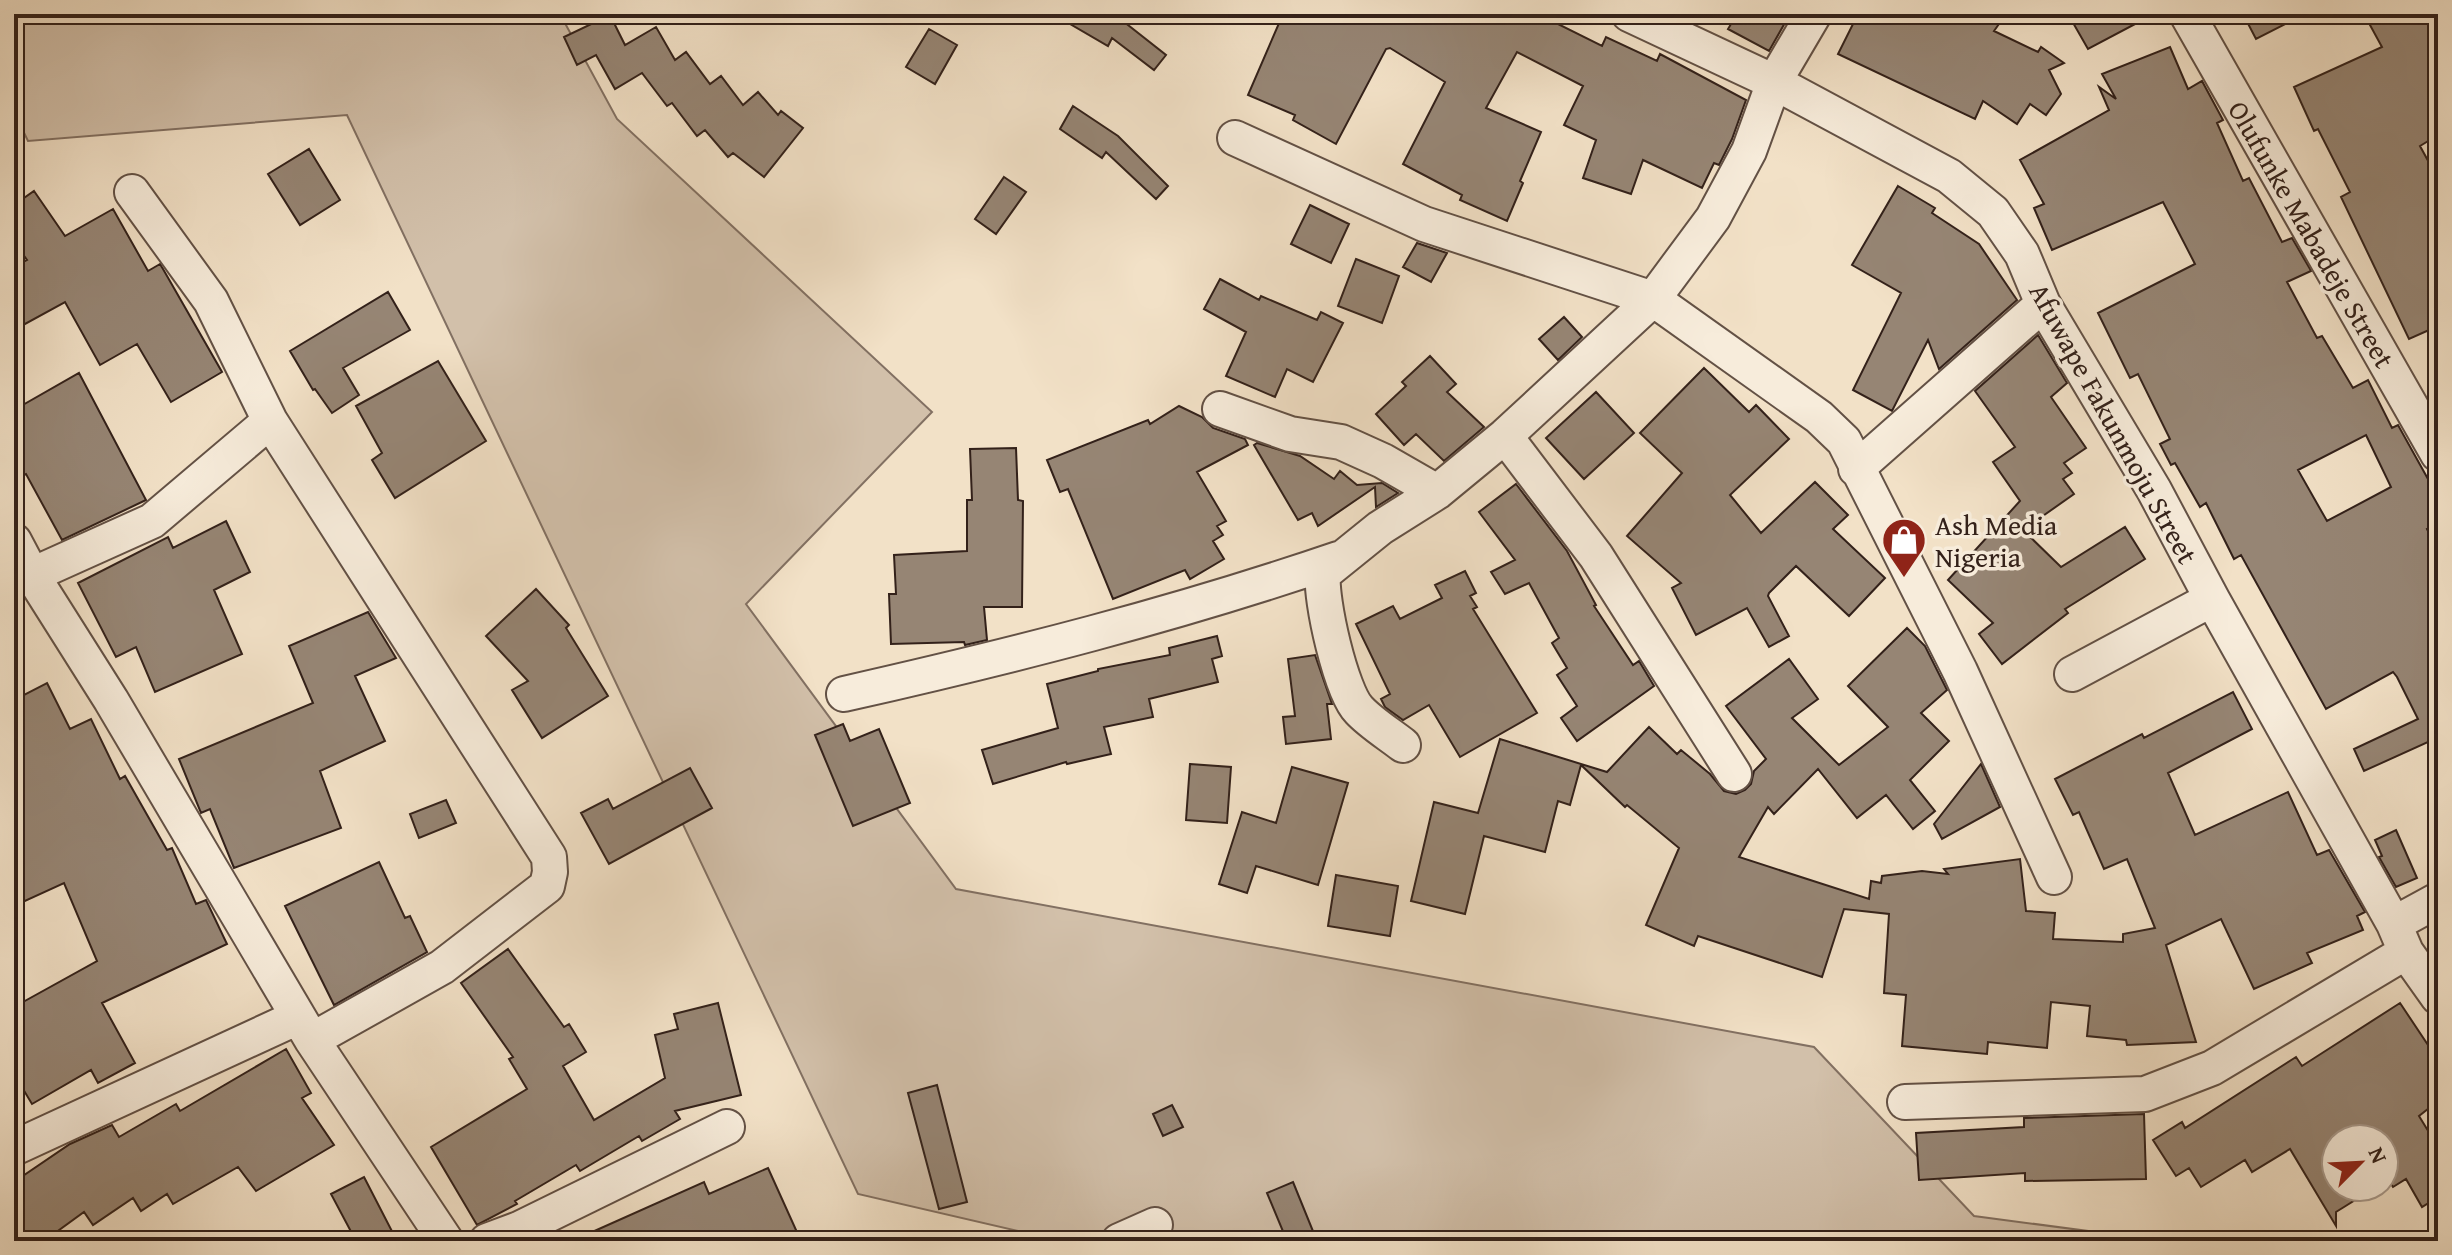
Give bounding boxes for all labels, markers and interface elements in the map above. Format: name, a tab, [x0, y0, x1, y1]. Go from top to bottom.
street label: Olufunke Mabadeje Street	[2219, 93, 2405, 375]
street label: Afuwape Fakunmoju Street	[2019, 275, 2209, 571]
place label: Ash Media Nigeria	[1935, 504, 2058, 577]
shop icon: Ash Media Nigeria	[1880, 516, 1928, 579]
north arrow	[2320, 1123, 2400, 1203]
text: N	[2361, 1142, 2396, 1168]

